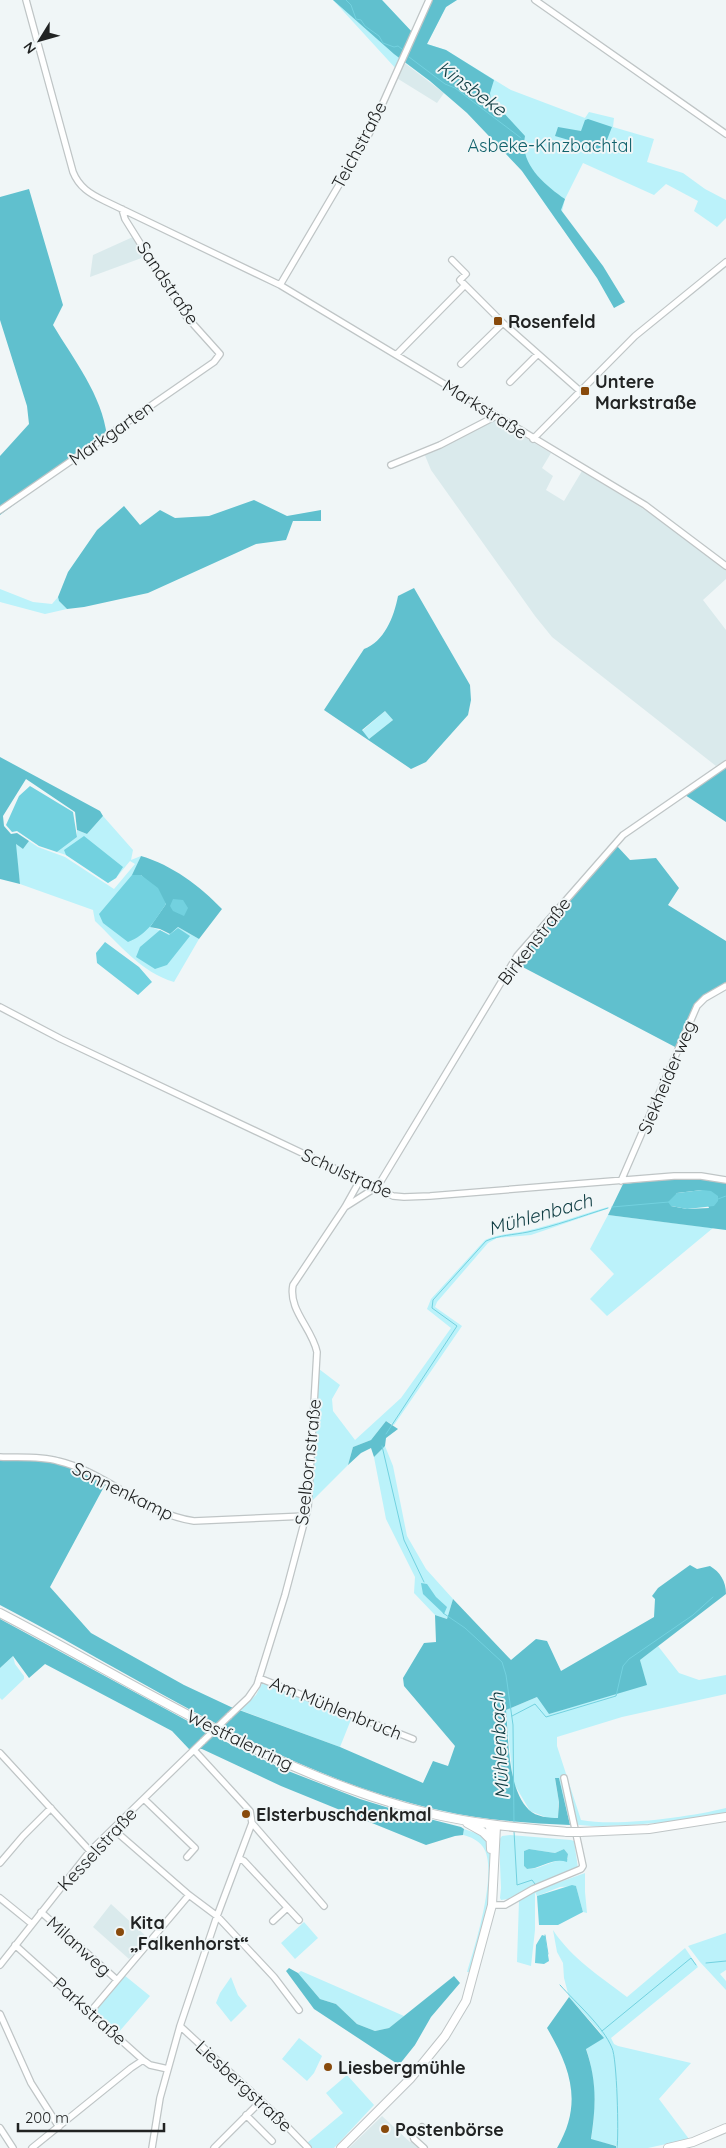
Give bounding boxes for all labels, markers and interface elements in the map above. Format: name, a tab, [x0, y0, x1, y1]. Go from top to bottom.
north arrow	[15, 15, 65, 65]
text: N	[19, 38, 40, 57]
water label: Kinsbeke	[433, 55, 512, 122]
street label: Teichstraße	[326, 97, 392, 193]
park label: Asbeke-Kinzbachtal	[467, 134, 633, 157]
street label: Sandstraße	[132, 237, 204, 329]
place label: Rosenfeld	[508, 310, 595, 333]
marker: Rosenfeld	[492, 315, 504, 327]
place label: Untere Markstraße	[595, 370, 697, 414]
street label: Markstraße	[438, 374, 532, 444]
marker: Untere Markstraße	[579, 385, 591, 397]
street label: Markgarten	[64, 395, 158, 471]
street label: Birkenstraße	[492, 892, 576, 990]
street label: Siekheiderweg	[633, 1016, 701, 1138]
street label: Schulstraße	[298, 1143, 396, 1203]
water label: Mühlenbach	[485, 1187, 596, 1240]
street label: Seelbornstraße	[290, 1398, 326, 1526]
street label: Sonnenkamp	[68, 1457, 178, 1526]
street label: Am Mühlenbruch	[267, 1671, 405, 1745]
water label: Mühlenbach	[484, 1691, 514, 1800]
street label: Westfalenring	[183, 1704, 297, 1776]
street label: Kesselstraße	[52, 1802, 142, 1896]
place label: Elsterbuschdenkmal	[256, 1803, 432, 1826]
marker: Elsterbuschdenkmal	[240, 1808, 252, 1820]
street label: Milanweg	[42, 1911, 116, 1981]
place label: Kita „Falkenhorst“	[130, 1911, 249, 1955]
marker: Kita „Falkenhorst“	[114, 1926, 126, 1938]
street label: Parkstraße	[48, 1972, 132, 2050]
street label: Liesbergstraße	[191, 2035, 297, 2137]
place label: Liesbergmühle	[338, 2056, 466, 2079]
marker: Liesbergmühle	[322, 2061, 334, 2073]
scale bar	[18, 2100, 164, 2132]
text: 200 m	[25, 2108, 69, 2127]
place label: Postenbörse	[395, 2118, 504, 2141]
marker: Postenbörse	[379, 2123, 391, 2135]

